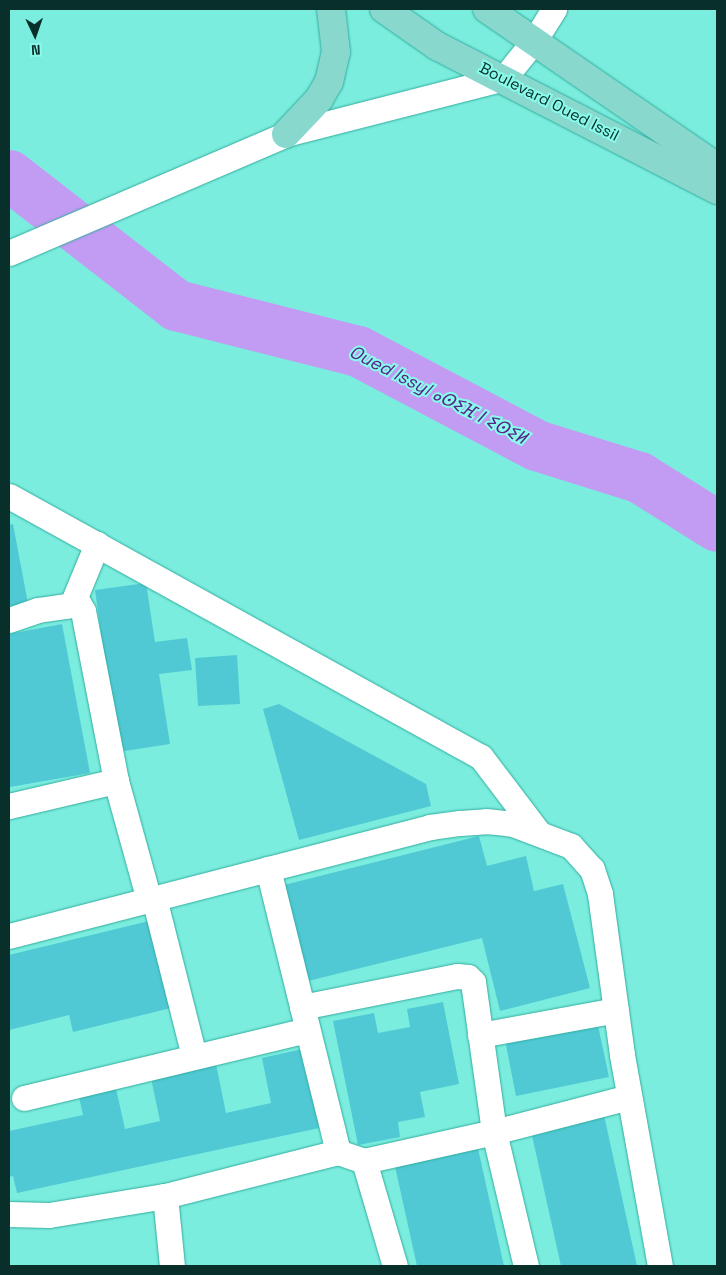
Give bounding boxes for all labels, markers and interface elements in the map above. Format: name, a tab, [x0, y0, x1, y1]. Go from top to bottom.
north arrow	[10, 10, 60, 60]
text: N	[31, 41, 41, 59]
street label: Boulevard Oued Issil	[476, 58, 622, 146]
water label: Oued Issyl ⴰⵙⵉⴼ ⵏ ⵉⵙⵉⵍ	[346, 341, 530, 449]

